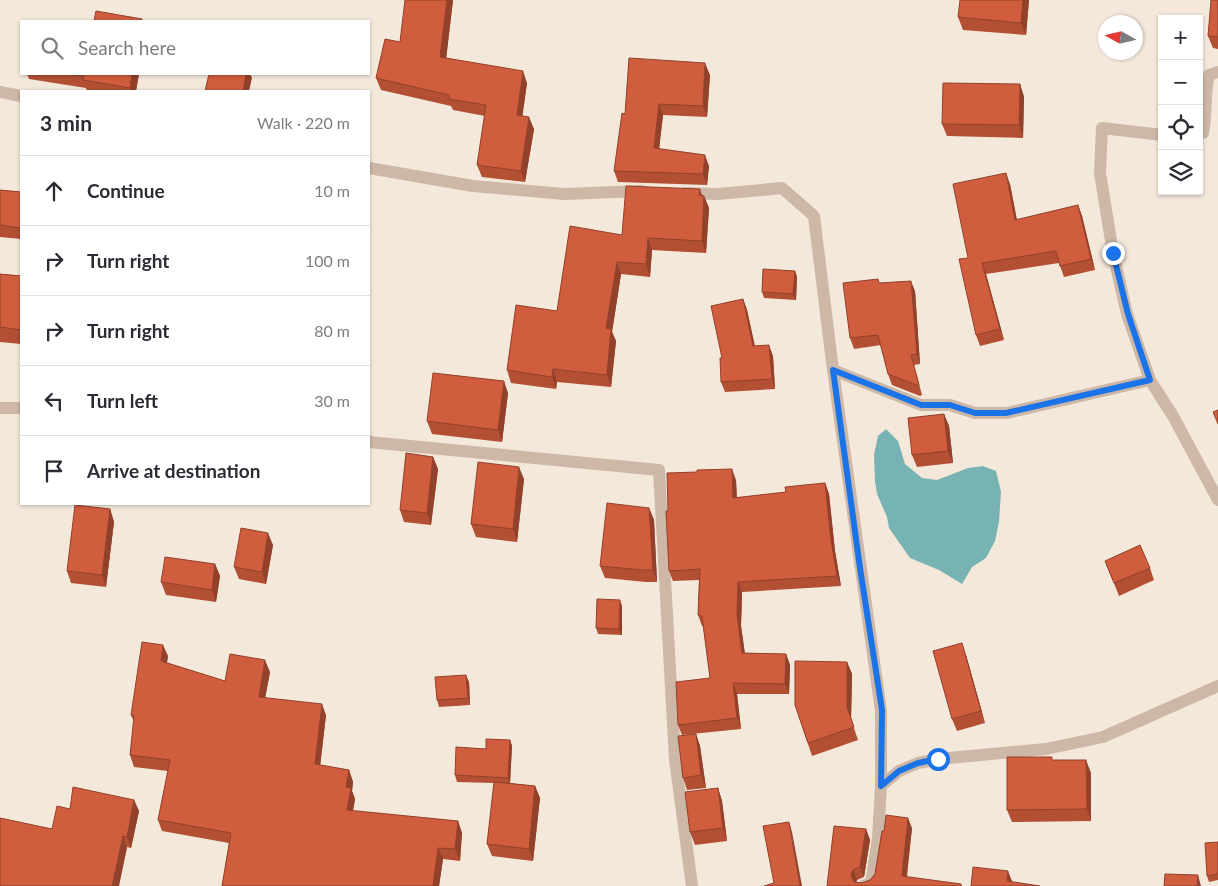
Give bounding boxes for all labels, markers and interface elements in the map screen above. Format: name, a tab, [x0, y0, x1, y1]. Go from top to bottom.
north arrow	[1098, 15, 1143, 60]
map controls	[1158, 15, 1203, 195]
button: +	[1158, 15, 1203, 60]
search box	[20, 20, 370, 75]
icon: search	[38, 34, 66, 62]
text: Search here	[78, 36, 176, 59]
button: −	[1158, 60, 1203, 105]
button: locate	[1158, 105, 1203, 150]
text: 3 min	[40, 110, 92, 135]
text: Walk · 220 m	[257, 113, 350, 132]
button: layers	[1158, 150, 1203, 195]
icon: ahead	[40, 177, 68, 205]
text: Continue	[87, 179, 165, 202]
text: 10 m	[314, 181, 350, 200]
route end	[1102, 242, 1125, 265]
icon: right	[40, 247, 68, 275]
text: Turn right	[87, 249, 169, 272]
text: 100 m	[305, 251, 350, 270]
icon: right	[40, 317, 68, 345]
text: Turn right	[87, 319, 169, 342]
text: 80 m	[314, 321, 350, 340]
icon: left	[40, 387, 68, 415]
text: Turn left	[87, 389, 158, 412]
text: 30 m	[314, 391, 350, 410]
icon: arrive	[40, 457, 68, 485]
text: Arrive at destination	[87, 459, 260, 482]
route start	[927, 748, 950, 771]

